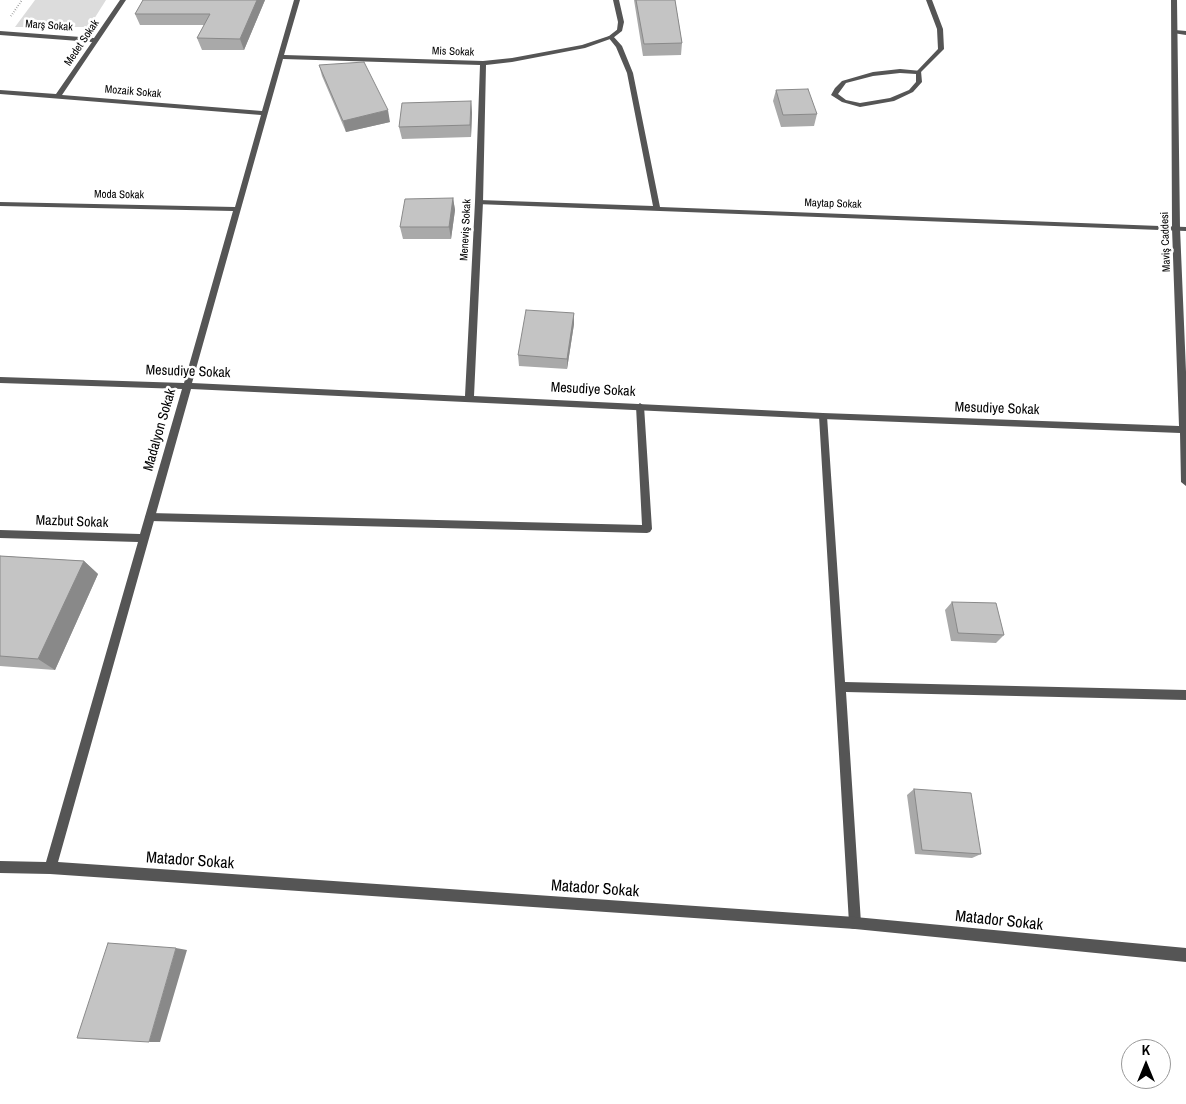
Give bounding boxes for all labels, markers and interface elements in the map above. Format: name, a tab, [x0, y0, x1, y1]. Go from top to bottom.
street label: Medet Sokak	[62, 17, 102, 69]
street label: Marş Sokak	[25, 18, 73, 34]
street label: Mis Sokak	[432, 45, 474, 59]
street label: Mozaik Sokak	[104, 83, 162, 101]
street label: Moda Sokak	[94, 188, 144, 202]
street label: Maytap Sokak	[804, 196, 862, 212]
street label: Meneviş Sokak	[458, 199, 474, 261]
street label: Maviş Caddesi	[1158, 212, 1174, 272]
street label: Mesudiye Sokak	[145, 362, 231, 382]
street label: Mesudiye Sokak	[550, 379, 636, 401]
street label: Madalyon Sokak	[140, 387, 180, 473]
street label: Mesudiye Sokak	[954, 399, 1040, 419]
street label: Mazbut Sokak	[35, 512, 109, 532]
street label: Matador Sokak	[145, 848, 235, 874]
street label: Matador Sokak	[550, 876, 640, 902]
street label: Matador Sokak	[954, 907, 1044, 935]
north arrow	[1121, 1039, 1171, 1089]
text: K	[1142, 1041, 1150, 1059]

